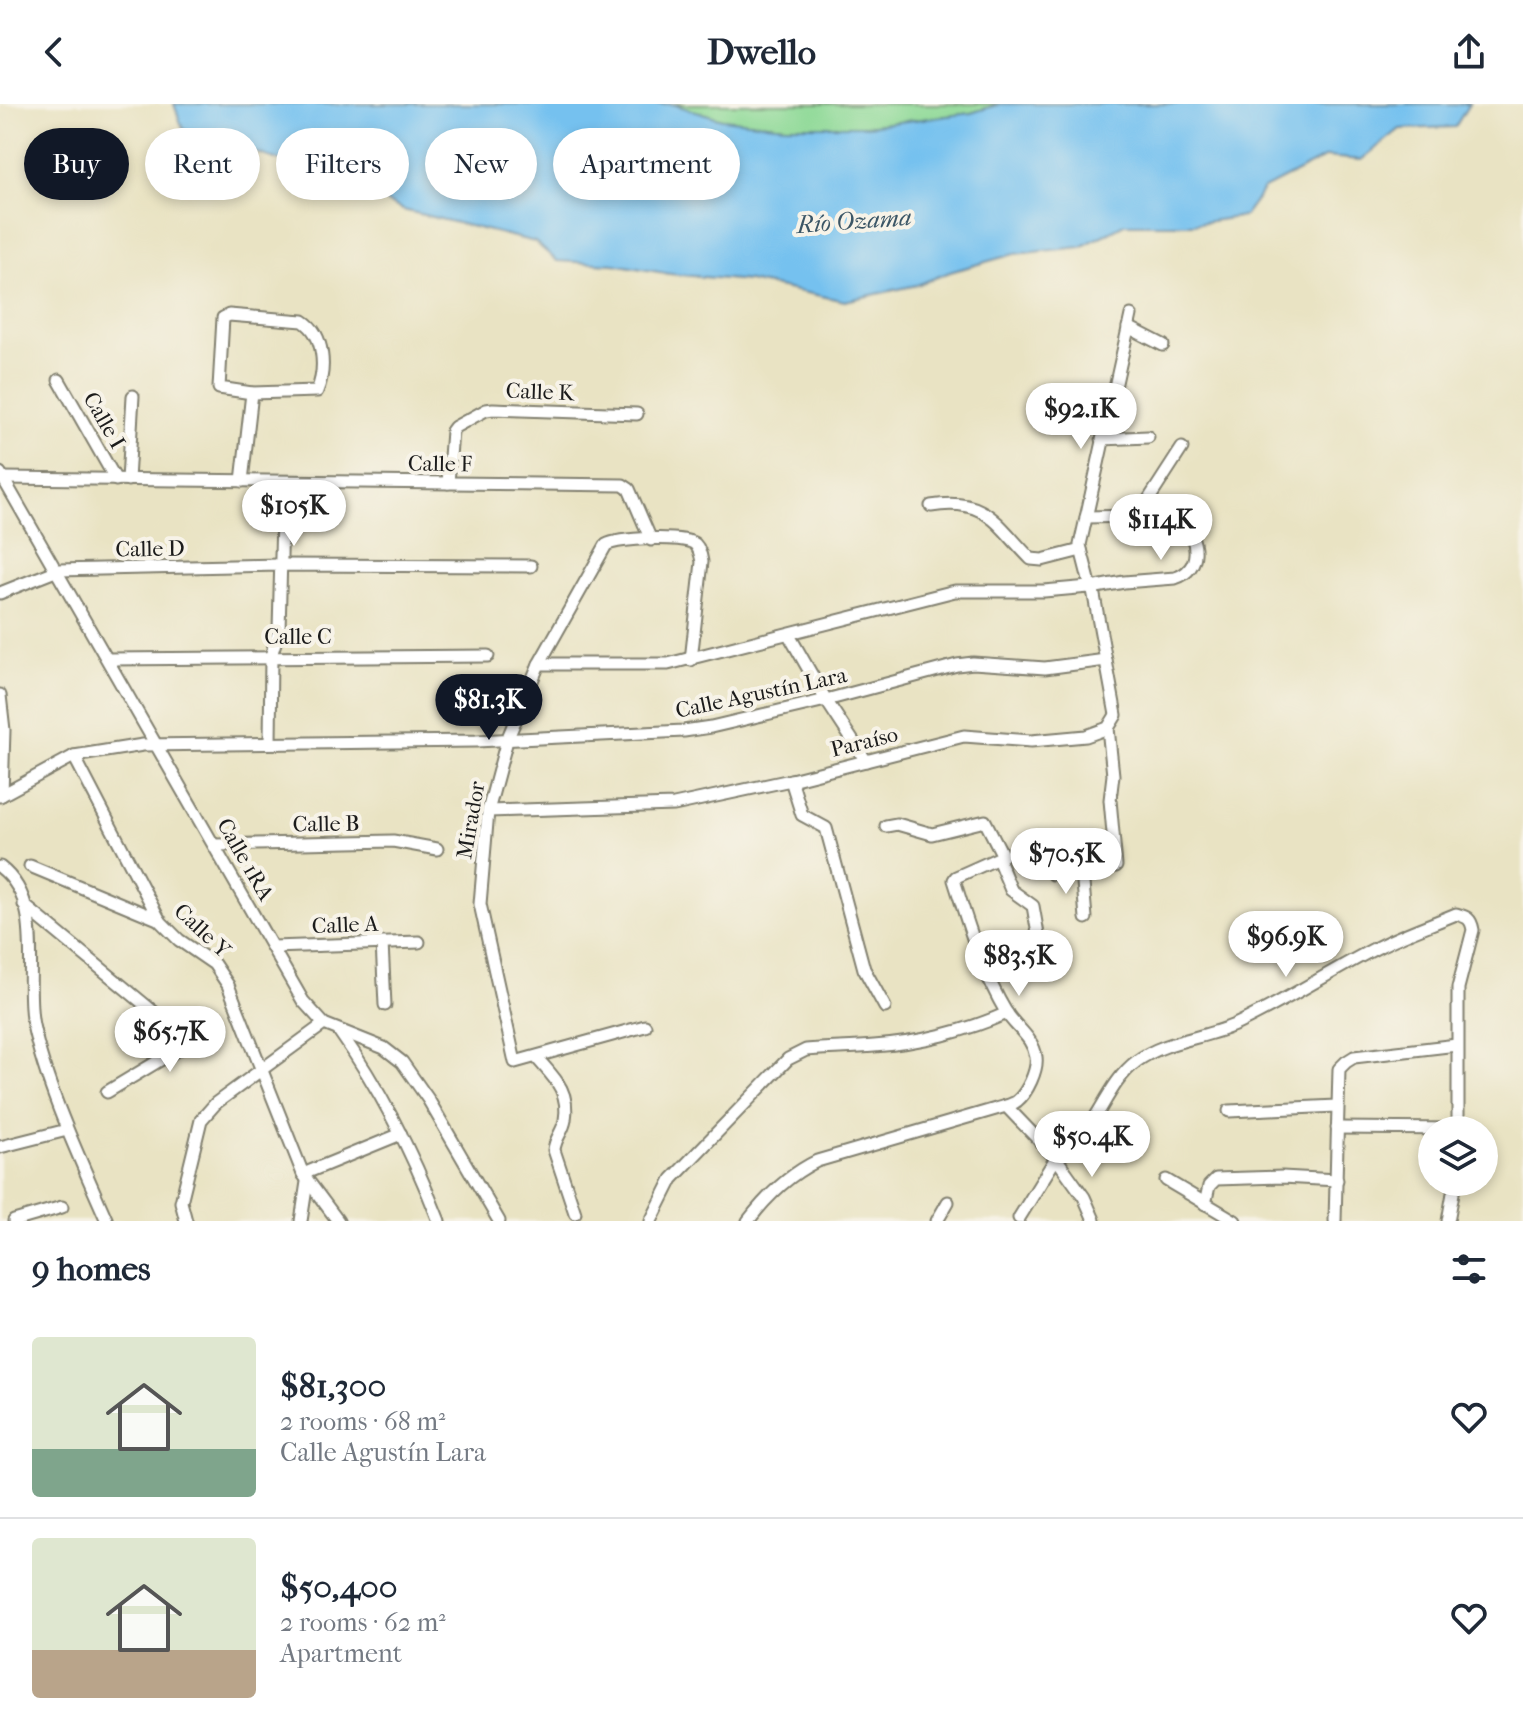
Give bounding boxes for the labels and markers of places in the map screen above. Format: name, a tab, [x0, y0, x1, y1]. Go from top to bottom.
pin: $92.1K	[1016, 383, 1146, 451]
pin: $105K	[238, 480, 350, 548]
pin: $114K	[1105, 494, 1217, 562]
pin: $81.3K	[424, 674, 554, 742]
pin: $70.5K	[1001, 828, 1131, 896]
pin: $96.9K	[1221, 911, 1351, 979]
pin: $83.5K	[954, 930, 1084, 998]
pin: $65.7K	[105, 1006, 235, 1074]
pin: $50.4K	[1027, 1111, 1157, 1179]

